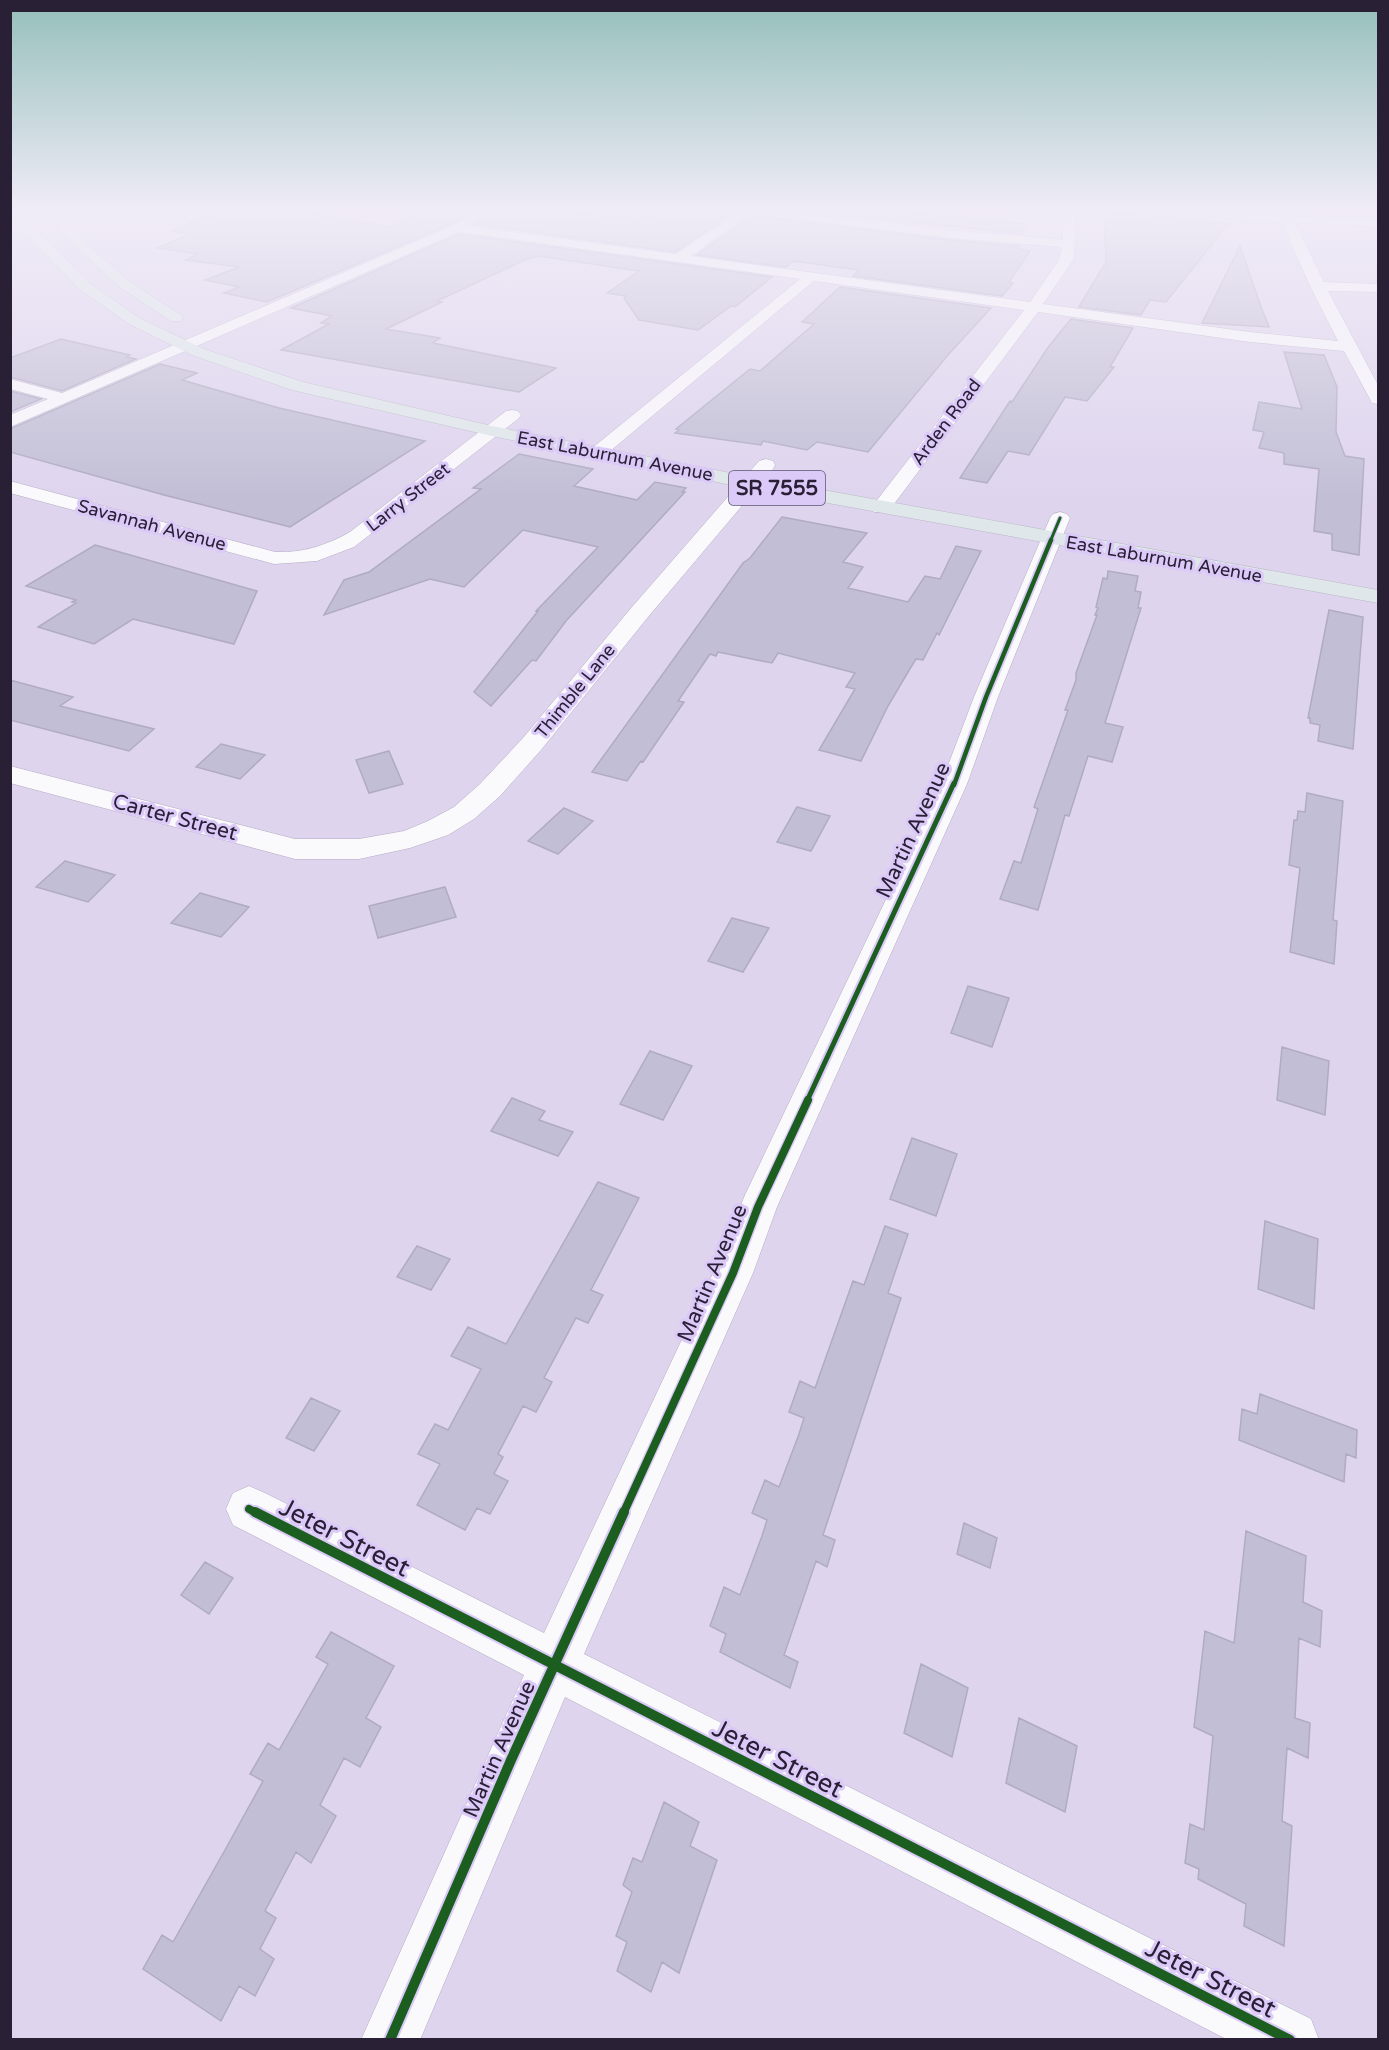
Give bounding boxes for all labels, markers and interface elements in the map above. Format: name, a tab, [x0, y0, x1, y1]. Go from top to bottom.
street label: Arden Road	[906, 374, 986, 470]
street label: East Laburnum Avenue	[515, 426, 715, 486]
street label: Larry Street	[362, 457, 454, 536]
road number: SR 7555	[729, 471, 825, 505]
street label: Savannah Avenue	[75, 495, 229, 555]
street label: East Laburnum Avenue	[1064, 531, 1264, 587]
street label: Thimble Lane	[530, 639, 620, 743]
street label: Martin Avenue	[871, 758, 956, 902]
street label: Carter Street	[110, 789, 240, 846]
street label: Martin Avenue	[672, 1201, 753, 1346]
street label: Jeter Street	[274, 1491, 415, 1584]
street label: Martin Avenue	[458, 1677, 541, 1821]
street label: Jeter Street	[707, 1712, 848, 1805]
street label: Jeter Street	[1140, 1932, 1281, 2025]

